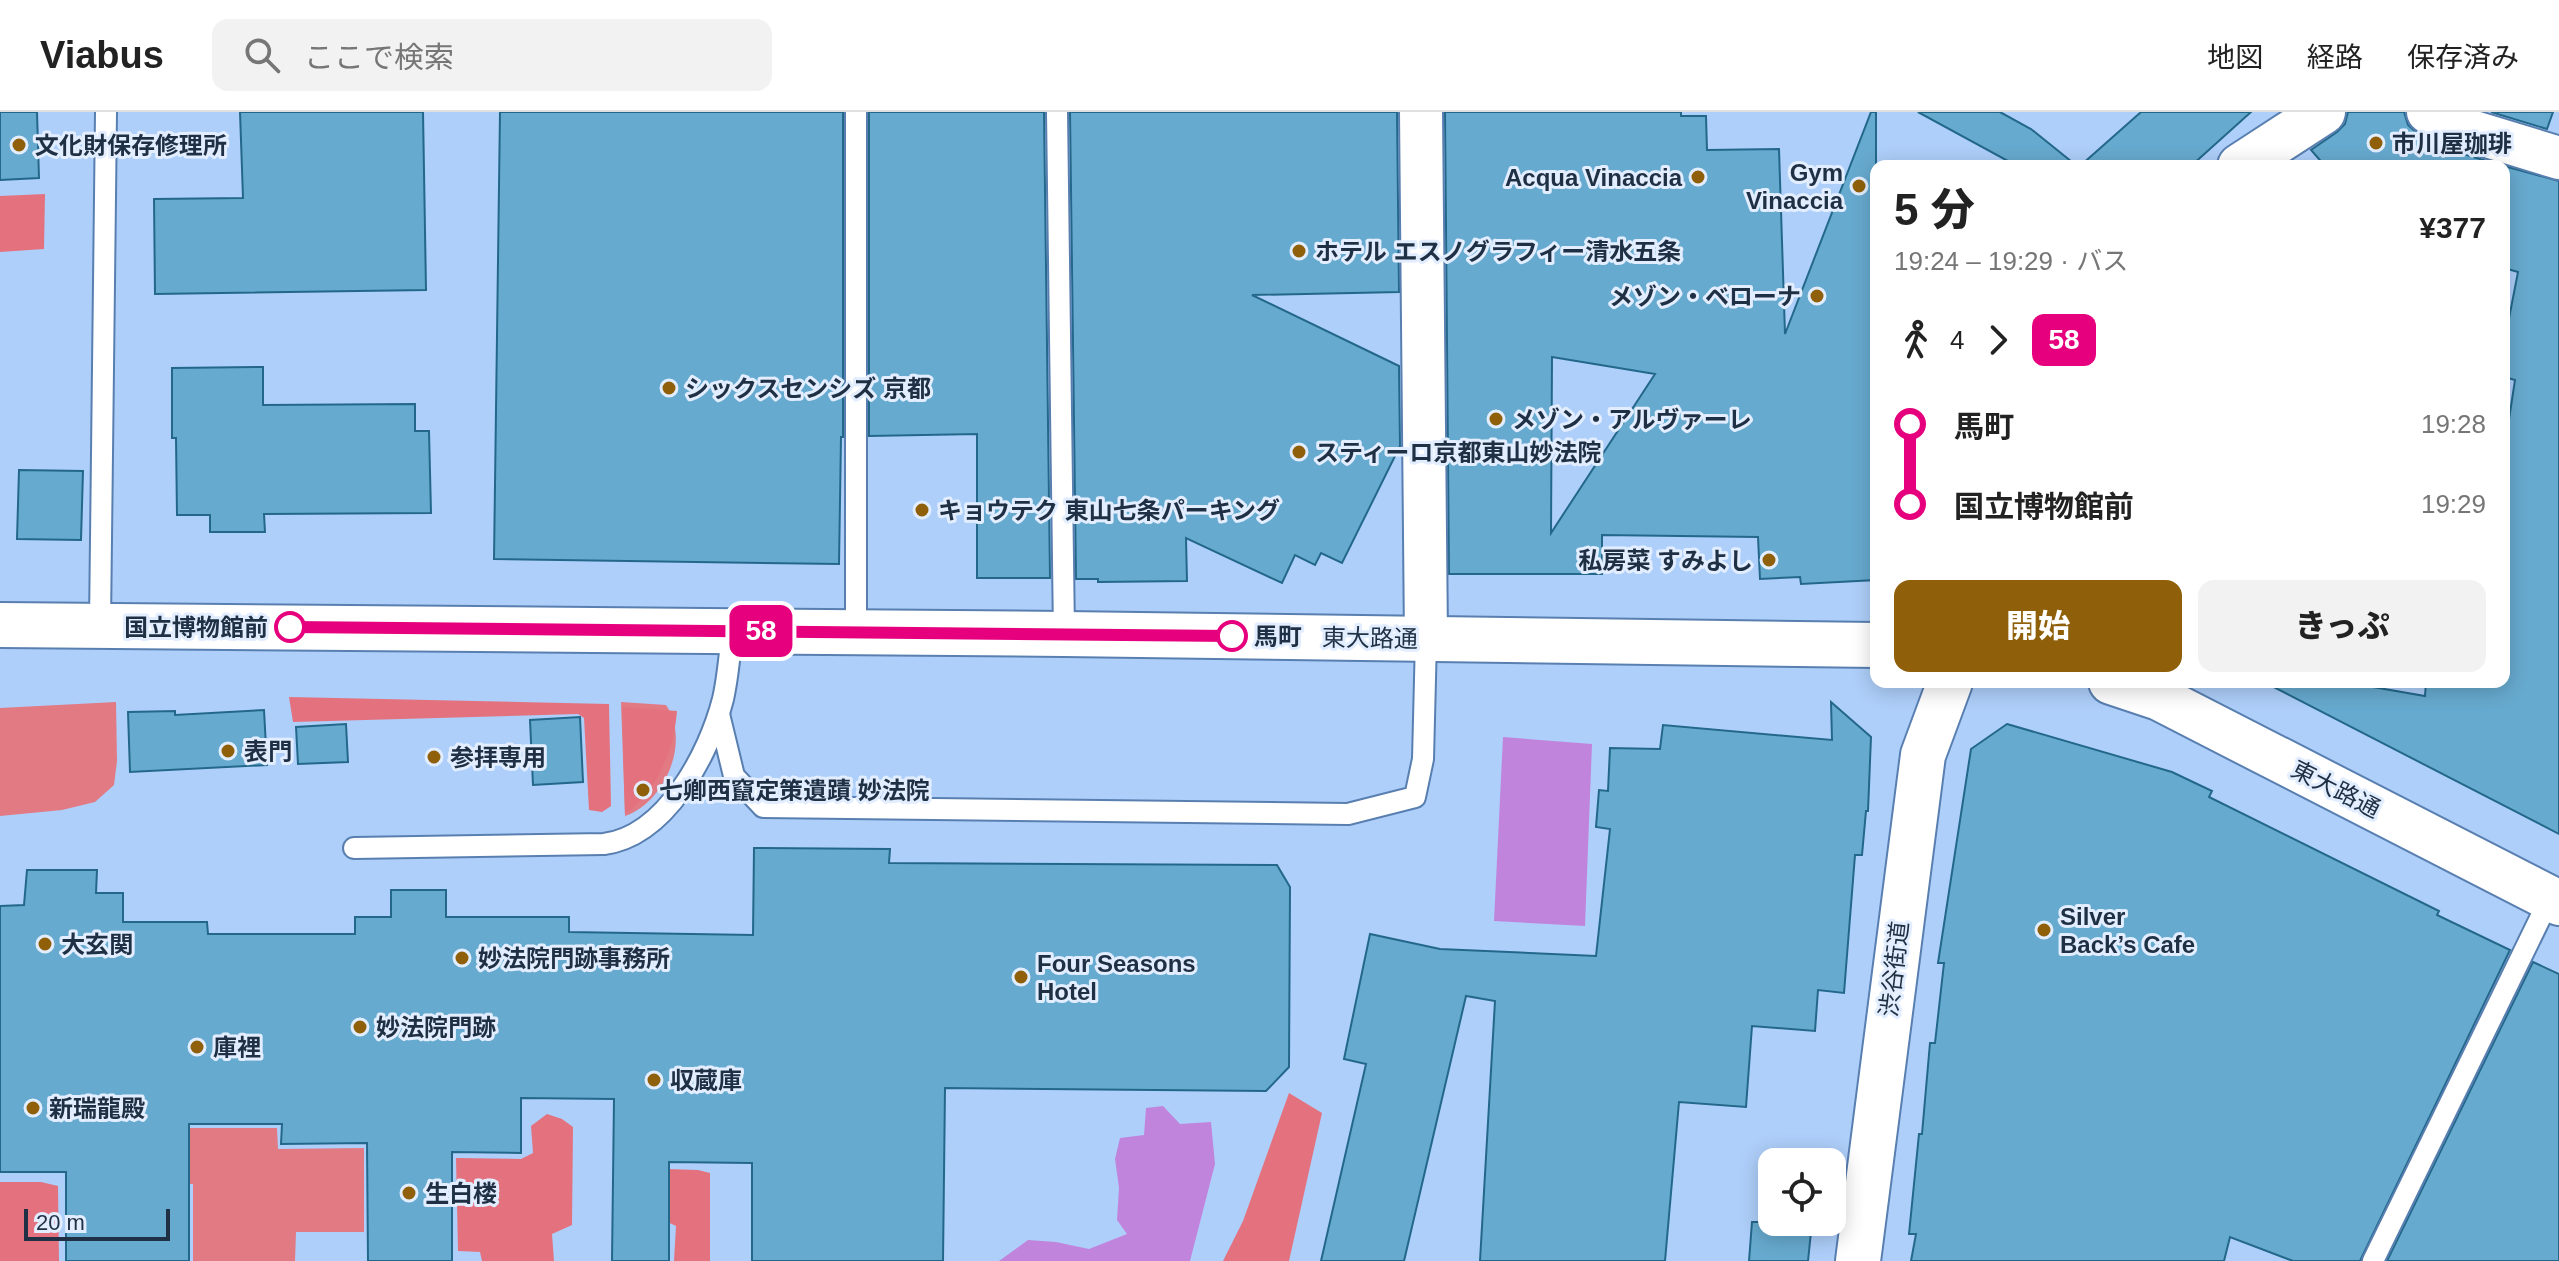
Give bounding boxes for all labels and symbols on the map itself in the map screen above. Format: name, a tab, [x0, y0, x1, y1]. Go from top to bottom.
place label: 市川屋珈琲	[2392, 130, 2512, 157]
place label: 文化財保存修理所	[35, 132, 227, 159]
marker: 市川屋珈琲	[2367, 134, 2385, 152]
marker: 文化財保存修理所	[10, 136, 28, 154]
place label: Gym Vinaccia	[1746, 159, 1844, 214]
place label: Acqua Vinaccia	[1505, 164, 1683, 191]
marker: Acqua Vinaccia	[1689, 168, 1707, 186]
marker: Gym Vinaccia	[1850, 177, 1868, 195]
place label: ホテル エスノグラフィー清水五条	[1315, 238, 1681, 265]
marker: ホテル エスノグラフィー清水五条	[1290, 242, 1308, 260]
place label: メゾン・ベローナ	[1609, 283, 1801, 310]
marker: メゾン・ベローナ	[1808, 287, 1826, 305]
place label: シックスセンシズ 京都	[685, 375, 931, 402]
marker: シックスセンシズ 京都	[660, 379, 678, 397]
place label: メゾン・アルヴァーレ	[1512, 406, 1752, 433]
marker: メゾン・アルヴァーレ	[1487, 410, 1505, 428]
place label: スティーロ京都東山妙法院	[1315, 439, 1602, 466]
marker: スティーロ京都東山妙法院	[1290, 443, 1308, 461]
place label: キョウテク 東山七条パーキング	[938, 497, 1280, 524]
marker: キョウテク 東山七条パーキング	[913, 501, 931, 519]
place label: 私房菜 すみよし	[1578, 547, 1753, 574]
marker: 私房菜 すみよし	[1760, 551, 1778, 569]
line badge: 58	[725, 605, 797, 657]
marker: 国立博物館前	[275, 612, 305, 642]
place label: 国立博物館前	[124, 614, 268, 641]
marker: 馬町	[1217, 621, 1247, 651]
place label: 馬町	[1254, 623, 1302, 650]
street label: 東大路通	[1322, 624, 1418, 652]
place label: 表門	[244, 738, 292, 765]
marker: 表門	[219, 742, 237, 760]
place label: 参拝専用	[450, 744, 546, 771]
marker: 参拝専用	[425, 748, 443, 766]
street label: 東大路通	[2287, 755, 2385, 823]
place label: 七卿西竄定策遺蹟 妙法院	[659, 777, 930, 804]
marker: 七卿西竄定策遺蹟 妙法院	[634, 781, 652, 799]
place label: Silver Back’s Cafe	[2060, 903, 2195, 958]
street label: 渋谷街道	[1875, 920, 1913, 1018]
marker: Silver Back’s Cafe	[2035, 921, 2053, 939]
place label: 大玄関	[61, 931, 133, 958]
marker: 大玄関	[36, 935, 54, 953]
place label: 妙法院門跡事務所	[478, 945, 670, 972]
marker: 妙法院門跡事務所	[453, 949, 471, 967]
place label: Four Seasons Hotel	[1037, 950, 1196, 1005]
marker: Four Seasons Hotel	[1012, 968, 1030, 986]
place label: 妙法院門跡	[376, 1014, 496, 1041]
marker: 妙法院門跡	[351, 1018, 369, 1036]
place label: 庫裡	[213, 1034, 261, 1061]
marker: 庫裡	[188, 1038, 206, 1056]
place label: 収蔵庫	[670, 1067, 742, 1094]
marker: 収蔵庫	[645, 1071, 663, 1089]
place label: 新瑞龍殿	[49, 1095, 145, 1122]
marker: 新瑞龍殿	[24, 1099, 42, 1117]
place label: 生白楼	[425, 1180, 497, 1207]
marker: 生白楼	[400, 1184, 418, 1202]
scale bar	[24, 1205, 170, 1241]

